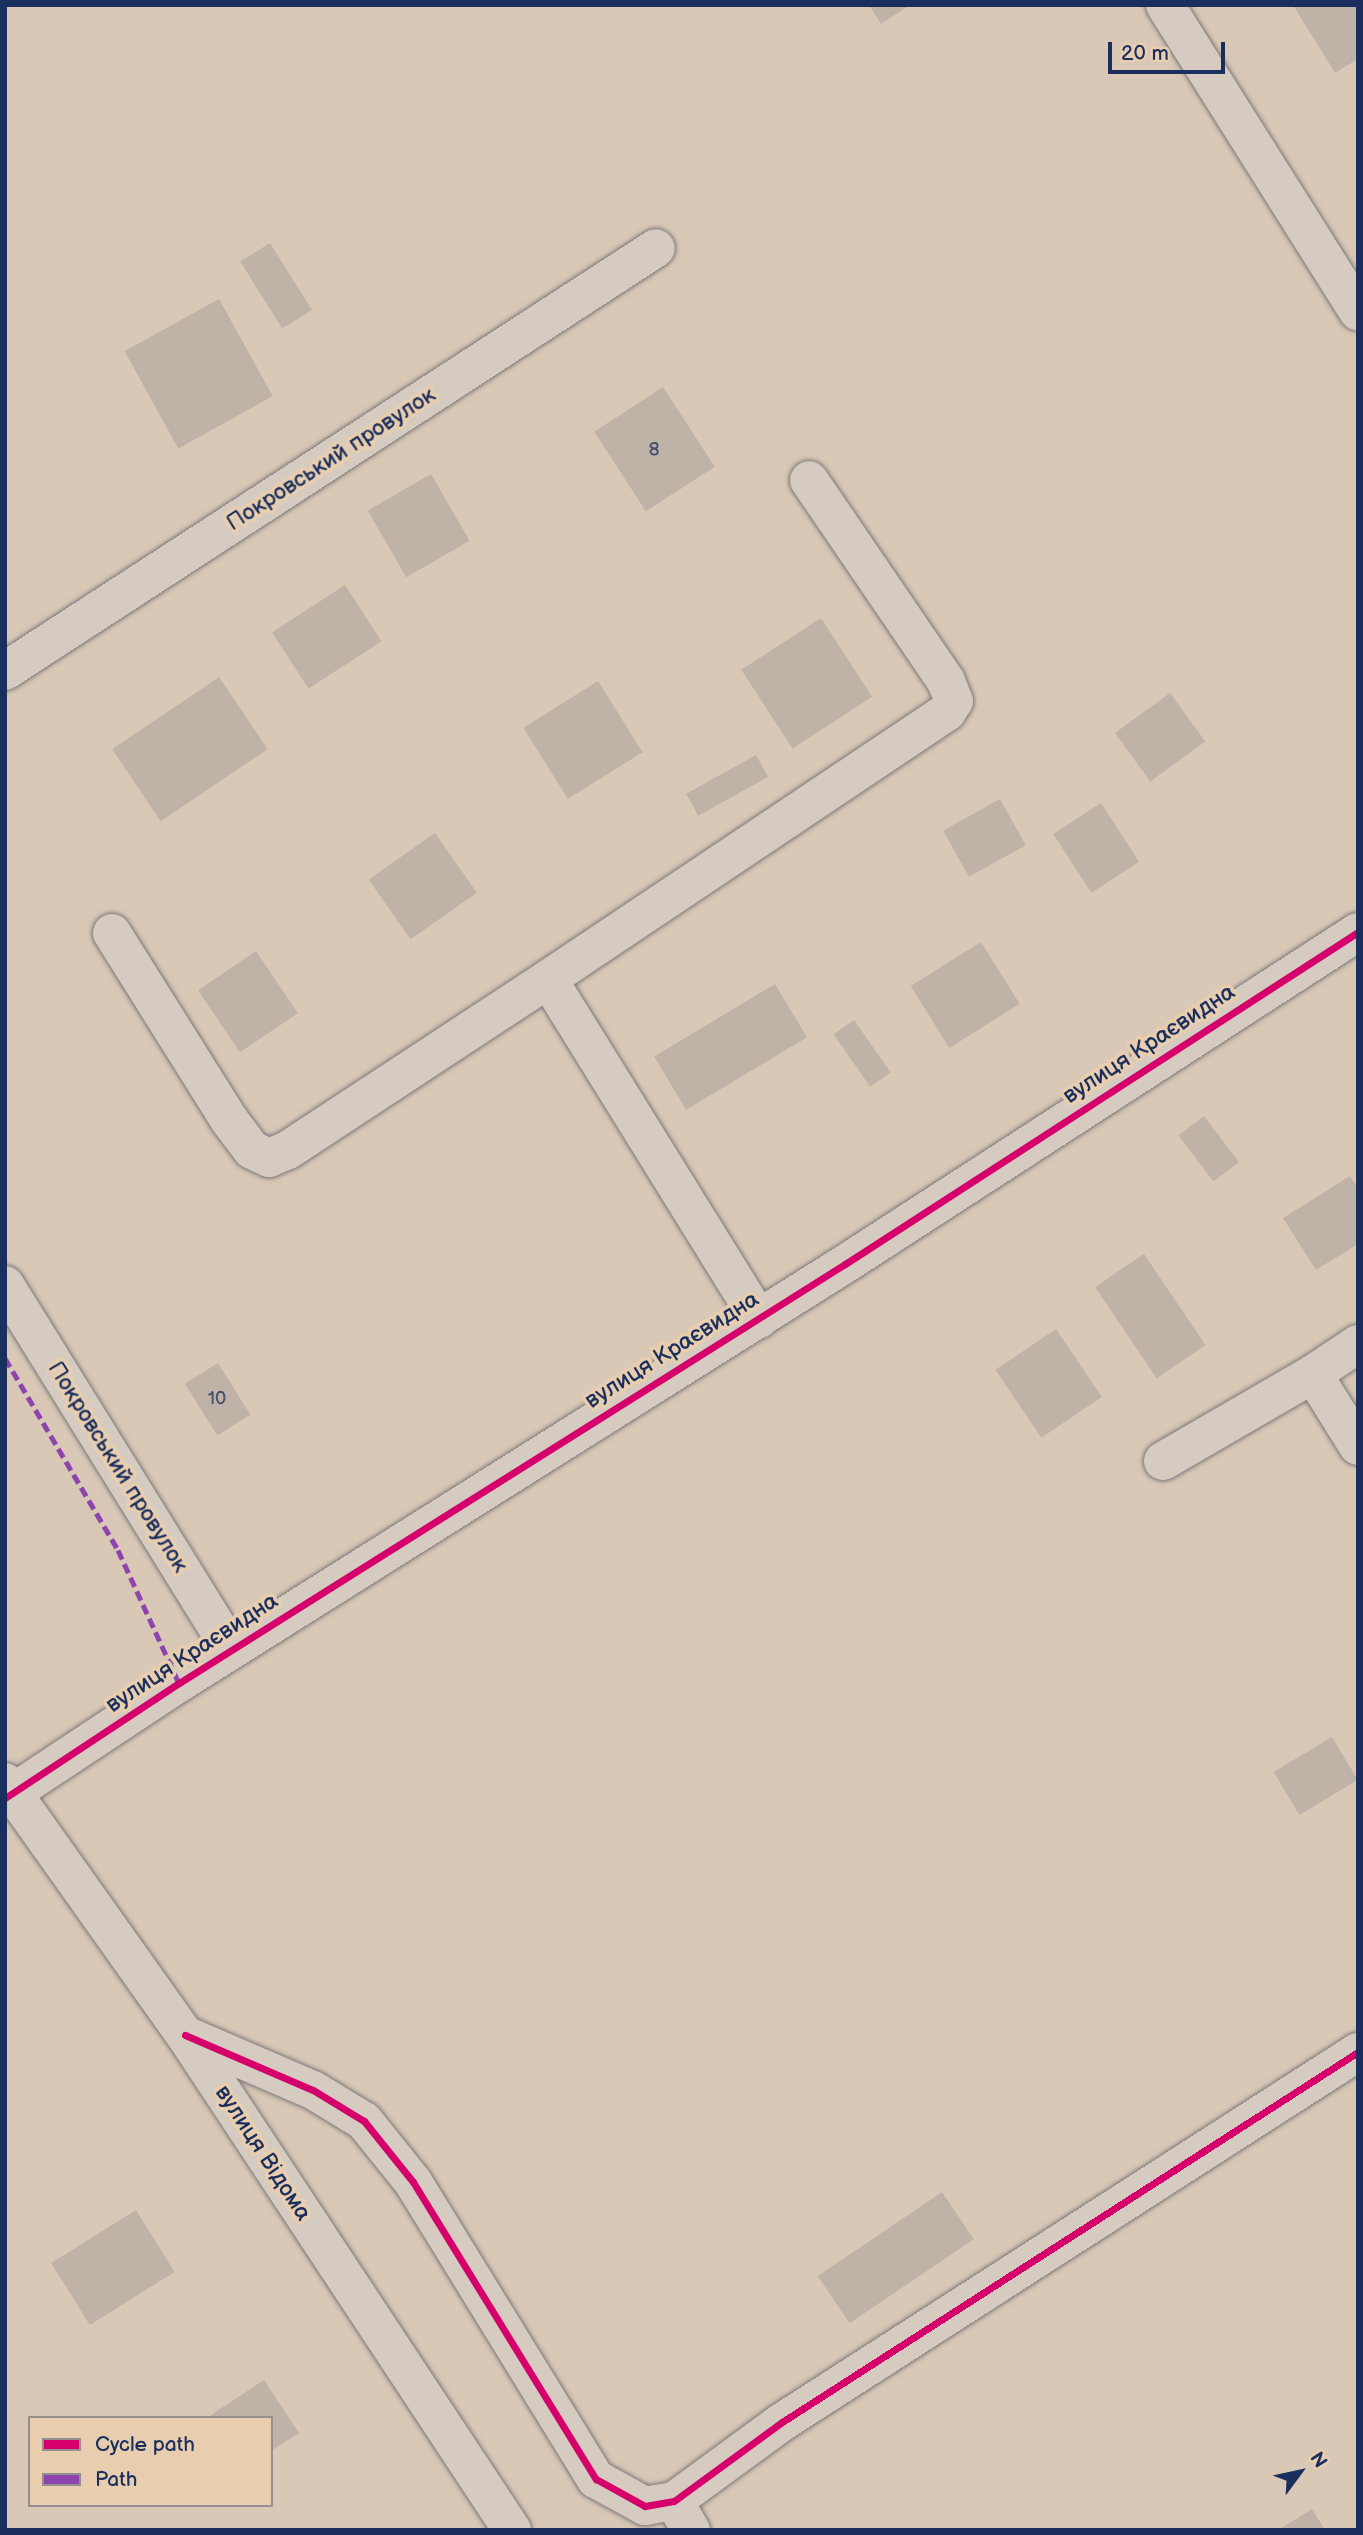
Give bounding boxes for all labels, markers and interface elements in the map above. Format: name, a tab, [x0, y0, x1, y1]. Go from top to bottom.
scale bar	[1111, 28, 1228, 72]
text: 20 m	[1121, 41, 1169, 66]
street label: Покровський провулок	[221, 381, 441, 537]
house number: 8	[648, 439, 660, 461]
street label: вулиця Краєвидна	[1058, 978, 1240, 1110]
street label: вулиця Краєвидна	[580, 1285, 764, 1415]
street label: Покровський провулок	[42, 1356, 194, 1578]
house number: 10	[208, 1388, 226, 1410]
street label: вулиця Краєвидна	[101, 1587, 283, 1719]
street label: вулиця Відома	[209, 2080, 317, 2226]
legend	[28, 2416, 273, 2507]
text: Cycle path	[95, 2432, 195, 2457]
north arrow	[1265, 2437, 1335, 2507]
text: N	[1304, 2448, 1332, 2473]
text: Path	[95, 2467, 137, 2492]

